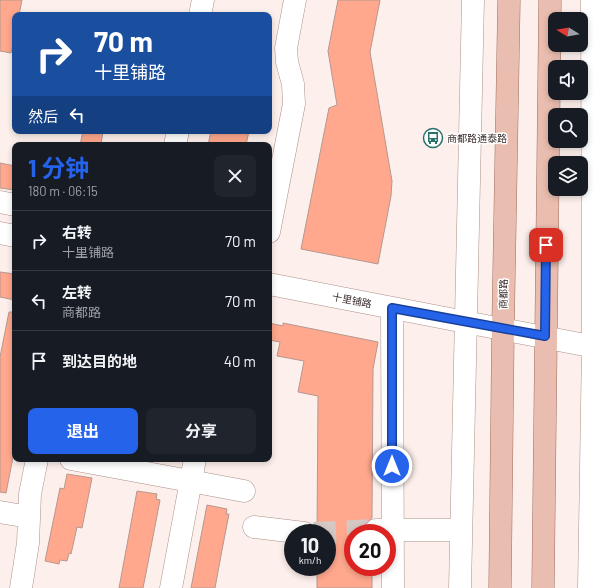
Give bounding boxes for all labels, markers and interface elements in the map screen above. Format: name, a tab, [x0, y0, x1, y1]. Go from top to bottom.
north arrow	[548, 12, 588, 52]
map controls	[548, 12, 588, 196]
text: 70 m	[94, 24, 153, 58]
icon: right	[28, 28, 80, 80]
button: sound	[548, 60, 588, 100]
text: 十里铺路	[94, 61, 166, 83]
icon: left	[66, 104, 88, 126]
text: 然后	[28, 107, 58, 125]
button: search	[548, 108, 588, 148]
bus stop icon: 商都路通泰路	[422, 127, 444, 149]
place label: 商都路通泰路	[447, 132, 507, 144]
text: 1 分钟	[28, 153, 89, 182]
button: close	[214, 155, 256, 197]
button: layers	[548, 156, 588, 196]
text: 180 m · 06:15	[28, 183, 98, 199]
text: 右转	[62, 223, 92, 241]
pin	[529, 228, 563, 262]
icon: right	[28, 230, 50, 252]
text: 70 m	[225, 232, 256, 250]
icon: arrive	[535, 234, 557, 256]
text: 十里铺路	[62, 244, 114, 260]
street label: 商都路	[497, 279, 509, 309]
text: 左转	[62, 283, 92, 301]
icon: left	[28, 290, 50, 312]
street label: 十里铺路	[331, 290, 373, 310]
text: 70 m	[225, 292, 256, 310]
text: 商都路	[62, 304, 101, 320]
icon: arrive	[28, 350, 50, 372]
text: 到达目的地	[62, 352, 137, 370]
text: 40 m	[224, 352, 256, 370]
button: 退出	[28, 408, 138, 454]
button: 分享	[146, 408, 256, 454]
position arrow	[371, 445, 413, 487]
speed limit sign: 20	[344, 524, 396, 576]
text: 10	[301, 533, 319, 557]
text: km/h	[299, 554, 321, 566]

